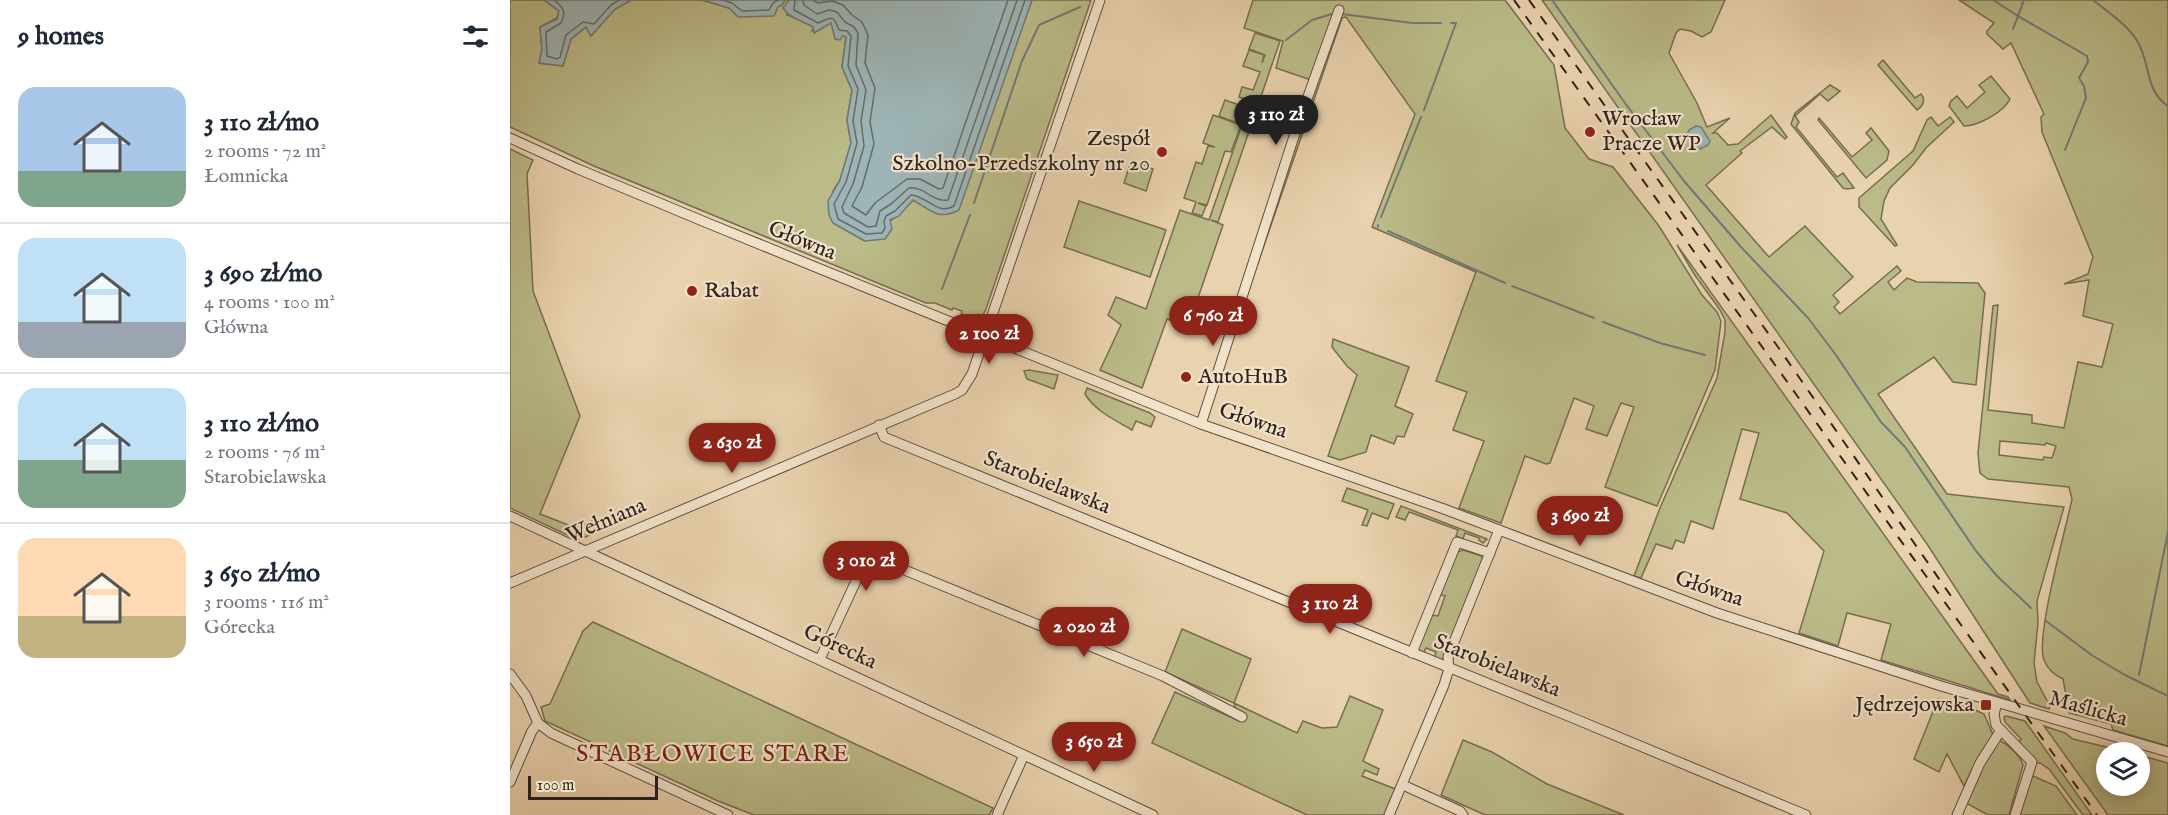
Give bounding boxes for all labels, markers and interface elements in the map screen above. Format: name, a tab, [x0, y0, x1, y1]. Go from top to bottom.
text: 9 homes	[18, 20, 104, 53]
icon: filters	[459, 20, 492, 53]
pin: 3 110 zł	[1214, 95, 1338, 146]
text: 3 110 zł	[1248, 102, 1304, 127]
place label: Wrocław Pracze WP	[1602, 105, 1701, 158]
text: 3 110 zł/mo	[204, 106, 319, 139]
icon: home	[66, 111, 138, 183]
place label: Zespół Szkolno-Przedszkolny nr 20	[892, 125, 1151, 178]
marker: Wrocław Pracze WP	[1583, 125, 1597, 139]
text: 2 rooms · 72 m²	[204, 139, 326, 164]
marker: Zespół Szkolno-Przedszkolny nr 20	[1155, 145, 1169, 159]
text: Łomnicka	[204, 164, 289, 189]
street label: Główna	[764, 215, 840, 267]
text: 3 690 zł/mo	[204, 257, 322, 290]
icon: home	[66, 262, 138, 334]
place label: Rabat	[704, 277, 759, 305]
marker: Rabat	[685, 284, 699, 298]
text: 4 rooms · 100 m²	[204, 290, 335, 315]
pin: 6 760 zł	[1151, 296, 1275, 347]
text: 6 760 zł	[1183, 303, 1243, 328]
pin: 2 100 zł	[927, 314, 1051, 365]
text: Główna	[204, 315, 268, 340]
text: 2 100 zł	[959, 321, 1019, 346]
place label: AutoHuB	[1197, 363, 1288, 391]
marker: AutoHuB	[1179, 370, 1193, 384]
street label: Główna	[1215, 396, 1291, 446]
text: 3 110 zł/mo	[204, 407, 319, 440]
icon: home	[66, 412, 138, 484]
pin: 2 630 zł	[670, 423, 794, 474]
text: 2 630 zł	[703, 430, 761, 455]
text: 2 rooms · 76 m²	[204, 440, 325, 465]
street label: Starobielawska	[979, 445, 1115, 521]
text: Starobielawska	[204, 465, 326, 490]
street label: Wełniana	[562, 491, 651, 550]
pin: 3 690 zł	[1518, 496, 1642, 547]
text: 3 690 zł	[1551, 503, 1609, 528]
pin: 3 010 zł	[804, 541, 928, 592]
text: 3 010 zł	[837, 548, 895, 573]
text: 3 650 zł/mo	[204, 557, 320, 590]
icon: home	[66, 562, 138, 634]
street label: Główna	[1671, 564, 1747, 614]
pin: 3 110 zł	[1268, 584, 1392, 635]
text: 3 rooms · 116 m²	[204, 590, 329, 615]
text: 3 110 zł	[1302, 591, 1358, 616]
pin: 2 020 zł	[1022, 607, 1146, 658]
text: 2 020 zł	[1053, 614, 1115, 639]
text: Górecka	[204, 615, 275, 640]
street label: Górecka	[799, 618, 882, 676]
street label: Starobielawska	[1429, 628, 1565, 704]
street label: Maślicka	[2045, 684, 2131, 734]
place label: Jędrzejowska	[1852, 691, 1974, 719]
marker: Jędrzejowska	[1979, 698, 1993, 712]
pin: 3 650 zł	[1032, 722, 1156, 773]
text: 3 650 zł	[1066, 729, 1122, 754]
district label: STABŁOWICE STARE	[576, 739, 850, 770]
map controls	[2096, 742, 2150, 796]
button: layers	[2096, 742, 2150, 796]
scale bar	[528, 773, 658, 800]
text: 100 m	[537, 776, 574, 796]

